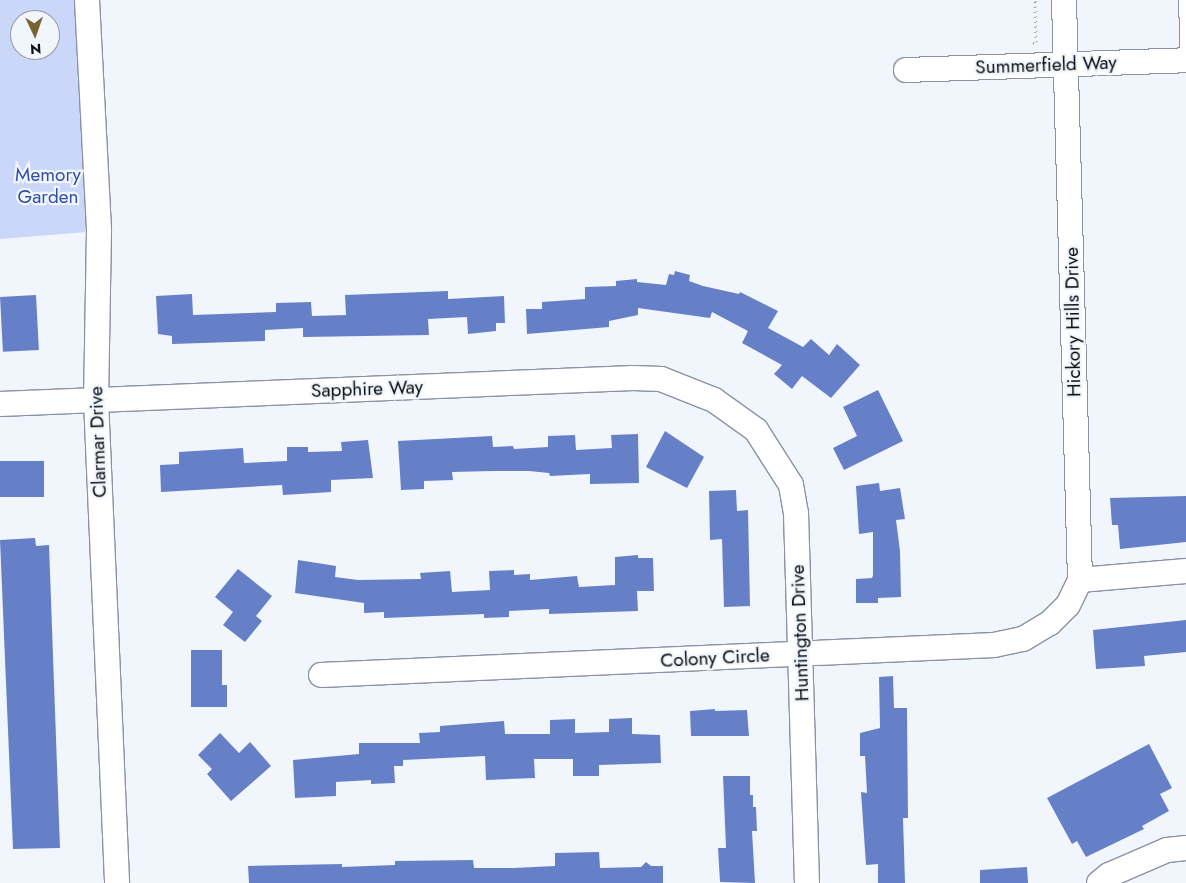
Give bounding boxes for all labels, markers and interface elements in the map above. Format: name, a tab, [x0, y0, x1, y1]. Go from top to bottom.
north arrow	[10, 10, 60, 60]
text: N	[30, 39, 42, 59]
street label: Summerfield Way	[975, 51, 1117, 79]
park label: Memory Garden	[15, 164, 81, 208]
street label: Hickory Hills Drive	[1060, 247, 1086, 397]
street label: Sapphire Way	[311, 376, 423, 402]
street label: Clarmar Drive	[85, 386, 111, 498]
street label: Huntington Drive	[786, 564, 814, 702]
street label: Colony Circle	[660, 644, 770, 672]

